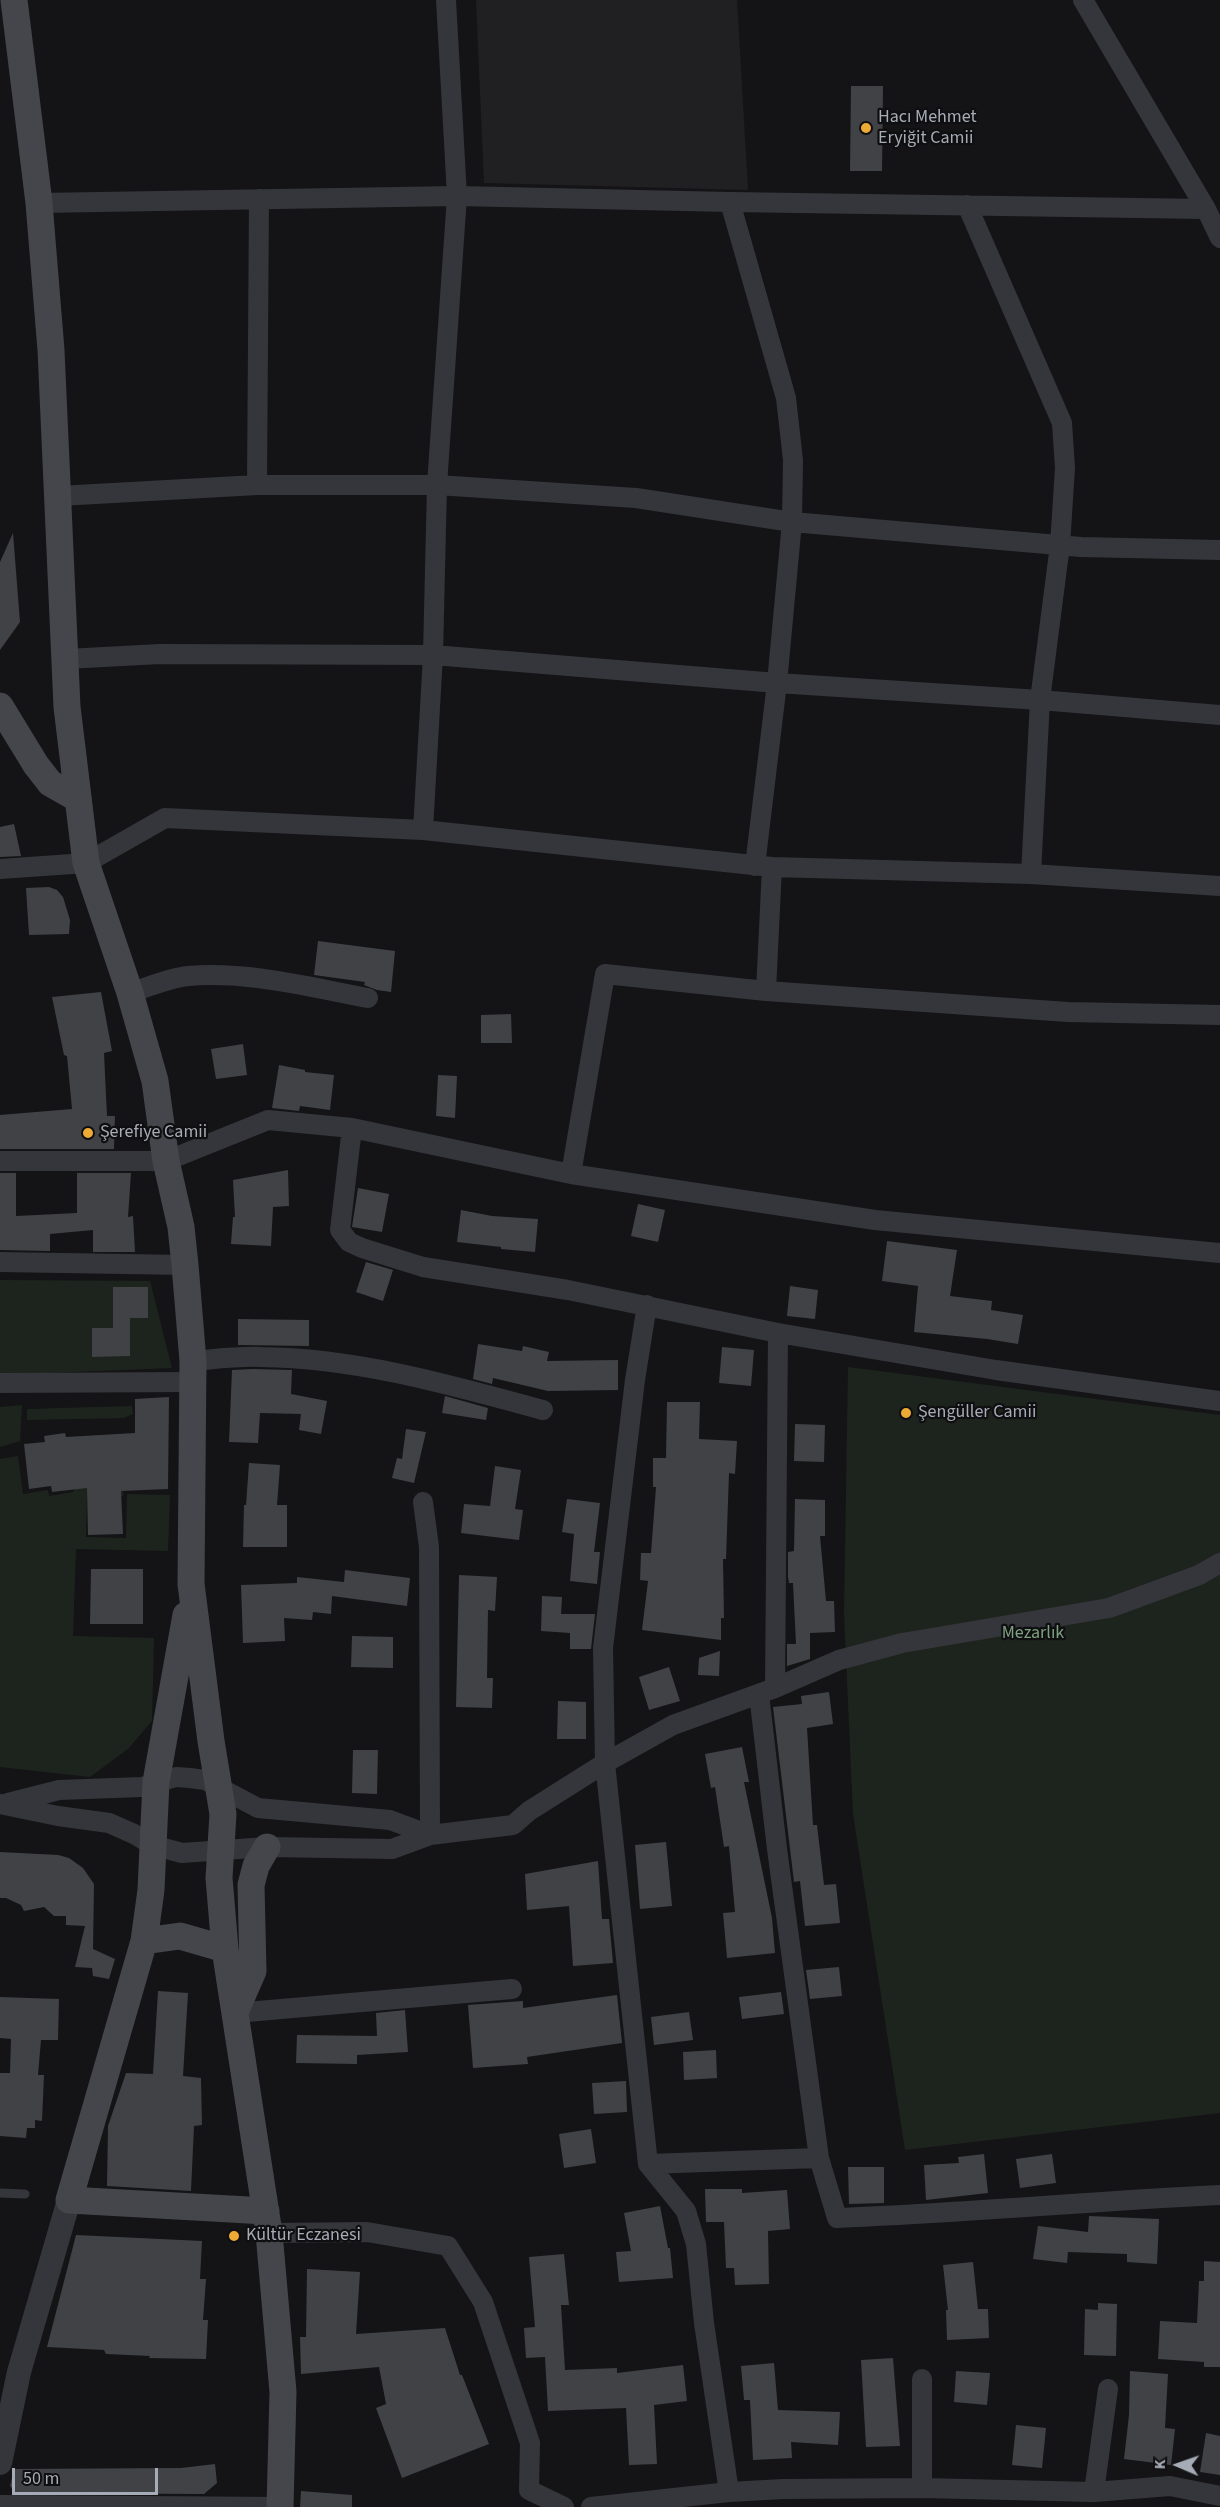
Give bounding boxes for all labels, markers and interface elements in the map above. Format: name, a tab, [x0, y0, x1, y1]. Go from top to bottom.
place label: Hacı Mehmet Eryiğit Camii	[878, 107, 977, 150]
marker: Hacı Mehmet Eryiğit Camii	[859, 121, 873, 135]
place label: Şerefiye Camii	[100, 1122, 207, 1144]
marker: Şerefiye Camii	[81, 1126, 95, 1140]
place label: Şengüller Camii	[918, 1402, 1036, 1424]
marker: Şengüller Camii	[899, 1406, 913, 1420]
park label: Mezarlık	[1002, 1623, 1064, 1645]
place label: Kültür Eczanesi	[246, 2225, 361, 2247]
marker: Kültür Eczanesi	[227, 2229, 241, 2243]
north arrow	[1148, 2435, 1208, 2495]
scale bar	[15, 2456, 160, 2494]
text: K	[1149, 2459, 1171, 2470]
text: 50 m	[23, 2466, 59, 2491]

